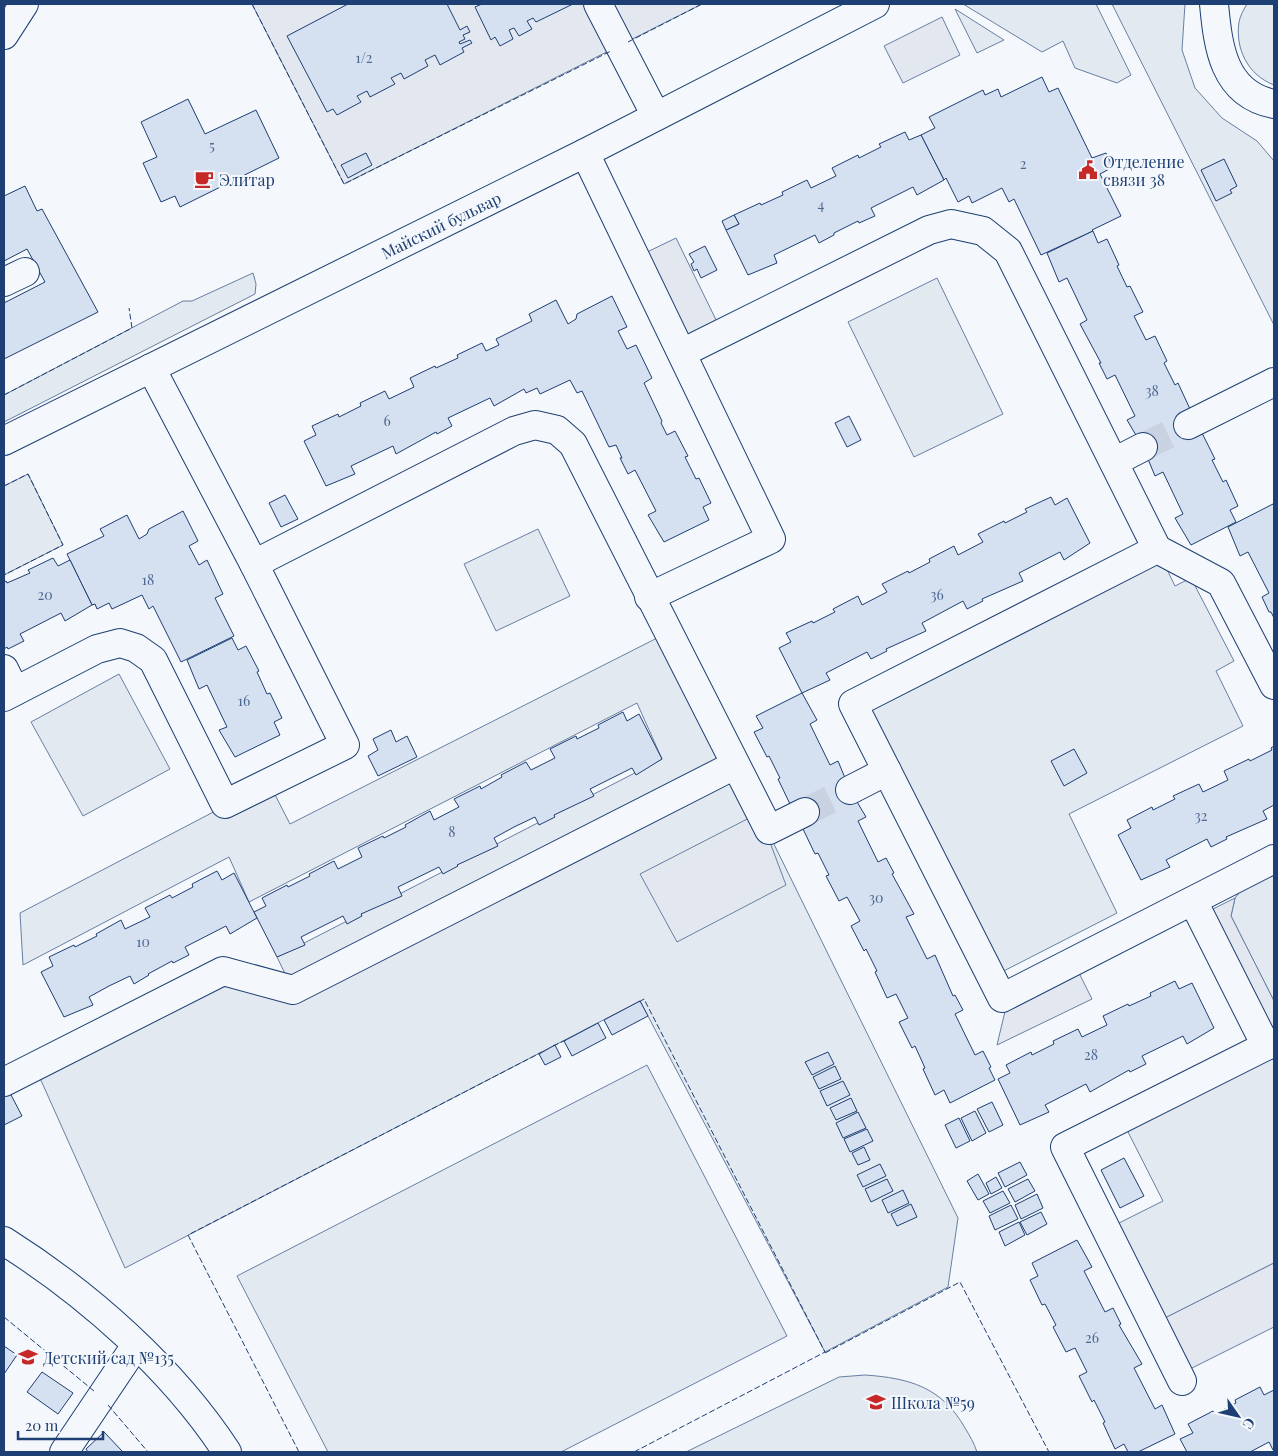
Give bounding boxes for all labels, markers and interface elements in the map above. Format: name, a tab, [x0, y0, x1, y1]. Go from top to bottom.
house number: 1/2	[356, 48, 373, 67]
house number: 5	[209, 136, 215, 155]
place label: Отделение связи 38	[1103, 151, 1184, 190]
house number: 2	[1020, 154, 1027, 173]
public building icon: Отделение связи 38	[1077, 159, 1099, 181]
cafe icon: Элитар	[193, 168, 215, 190]
place label: Элитар	[219, 169, 275, 190]
street label: Майский бульвар	[378, 187, 504, 263]
house number: 4	[818, 195, 825, 214]
house number: 38	[1145, 381, 1159, 400]
house number: 6	[383, 411, 391, 430]
house number: 18	[142, 570, 154, 589]
house number: 20	[37, 585, 53, 604]
house number: 36	[930, 585, 944, 604]
house number: 16	[238, 691, 250, 710]
house number: 32	[1194, 806, 1208, 825]
house number: 8	[448, 822, 456, 841]
house number: 30	[869, 888, 883, 907]
house number: 10	[136, 932, 150, 951]
house number: 28	[1084, 1045, 1098, 1064]
house number: 26	[1085, 1328, 1099, 1347]
school or university icon: Детский сад №135	[17, 1346, 39, 1368]
place label: Детский сад №135	[43, 1347, 174, 1368]
school or university icon: Школа №59	[865, 1391, 887, 1413]
north arrow	[1213, 1391, 1263, 1441]
place label: Школа №59	[891, 1392, 975, 1413]
scale bar	[18, 1408, 102, 1440]
text: С	[1238, 1414, 1260, 1433]
text: 20 m	[25, 1415, 59, 1435]

